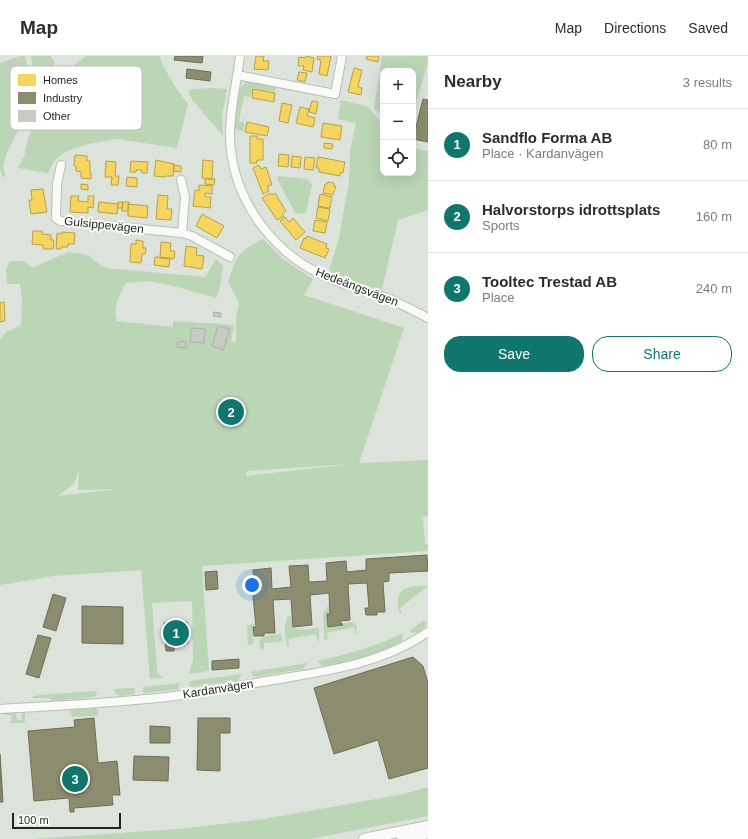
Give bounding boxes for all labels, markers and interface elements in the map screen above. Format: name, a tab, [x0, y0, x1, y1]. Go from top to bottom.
text: Map	[20, 17, 58, 38]
text: Map	[555, 20, 582, 36]
text: Directions	[604, 20, 666, 36]
text: Saved	[688, 20, 728, 36]
legend	[10, 66, 142, 130]
map controls	[380, 68, 416, 176]
button: +	[380, 68, 416, 104]
text: Nearby	[444, 72, 502, 91]
text: Homes	[43, 74, 78, 86]
text: 3 results	[683, 75, 732, 90]
text: Industry	[43, 92, 83, 104]
button: −	[380, 104, 416, 140]
text: Other	[43, 110, 71, 122]
text: Sandflo Forma AB	[482, 129, 612, 146]
text: 1	[453, 137, 461, 152]
text: 80 m	[703, 137, 732, 152]
button: locate	[380, 140, 416, 176]
text: Place · Kardanvägen	[482, 146, 603, 161]
text: Halvorstorps idrottsplats	[482, 201, 660, 218]
text: 2	[453, 209, 461, 224]
text: 160 m	[696, 209, 732, 224]
street label: Gulsippevägen	[63, 214, 145, 236]
text: Sports	[482, 218, 520, 233]
street label: Hedeängsvägen	[314, 265, 400, 309]
text: Tooltec Trestad AB	[482, 273, 617, 290]
text: 3	[453, 281, 461, 296]
text: 240 m	[696, 281, 732, 296]
text: Place	[482, 290, 515, 305]
button: Save	[444, 336, 584, 372]
button: Share	[592, 336, 732, 372]
pin: 2	[218, 397, 244, 427]
your location	[242, 575, 262, 595]
pin: 1	[163, 618, 189, 648]
street label: Kardanvägen	[182, 677, 254, 701]
pin: 3	[62, 764, 88, 794]
scale bar	[12, 811, 121, 830]
text: 100 m	[18, 814, 49, 826]

